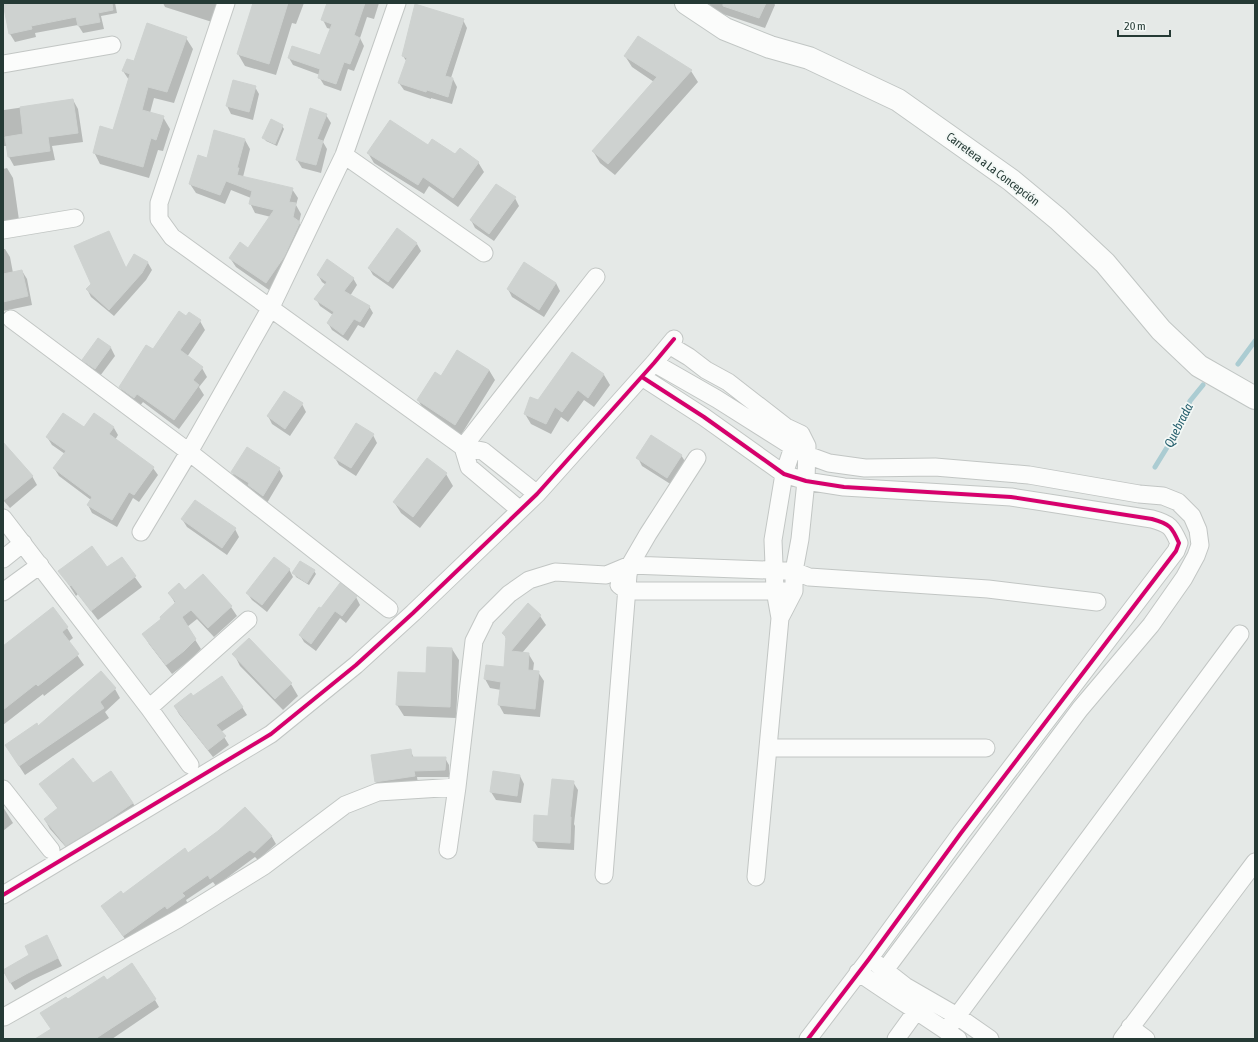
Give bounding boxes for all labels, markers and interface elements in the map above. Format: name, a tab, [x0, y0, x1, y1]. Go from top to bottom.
scale bar	[1118, 12, 1170, 38]
text: 20 m	[1124, 19, 1146, 33]
street label: Carretera a La Concepción	[944, 129, 1042, 209]
water label: Quebrada	[1161, 401, 1196, 450]

